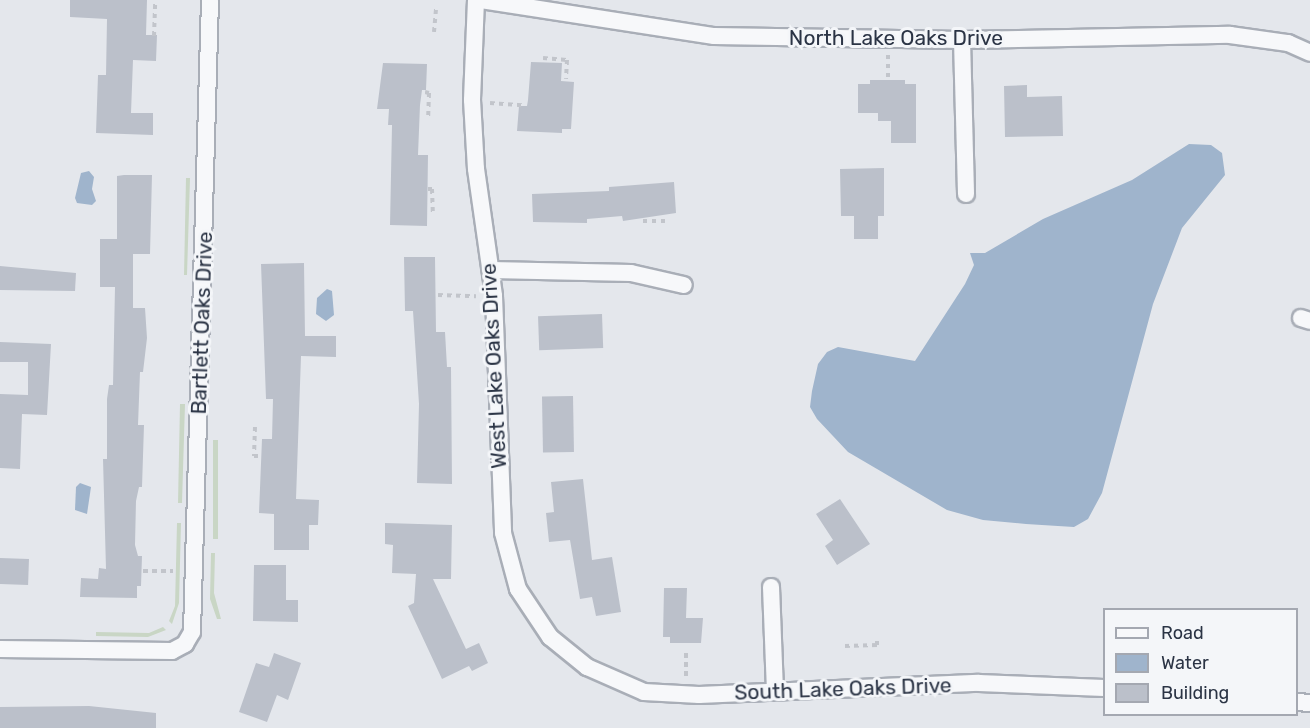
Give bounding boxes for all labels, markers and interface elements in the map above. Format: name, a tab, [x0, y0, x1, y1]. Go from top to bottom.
street label: North Lake Oaks Drive	[789, 25, 1003, 51]
street label: Bartlett Oaks Drive	[186, 231, 218, 415]
street label: West Lake Oaks Drive	[476, 263, 512, 469]
legend	[1103, 608, 1298, 716]
text: Road	[1161, 622, 1204, 644]
text: Water	[1161, 652, 1209, 674]
street label: South Lake Oaks Drive	[734, 673, 952, 705]
text: Building	[1161, 682, 1229, 704]

